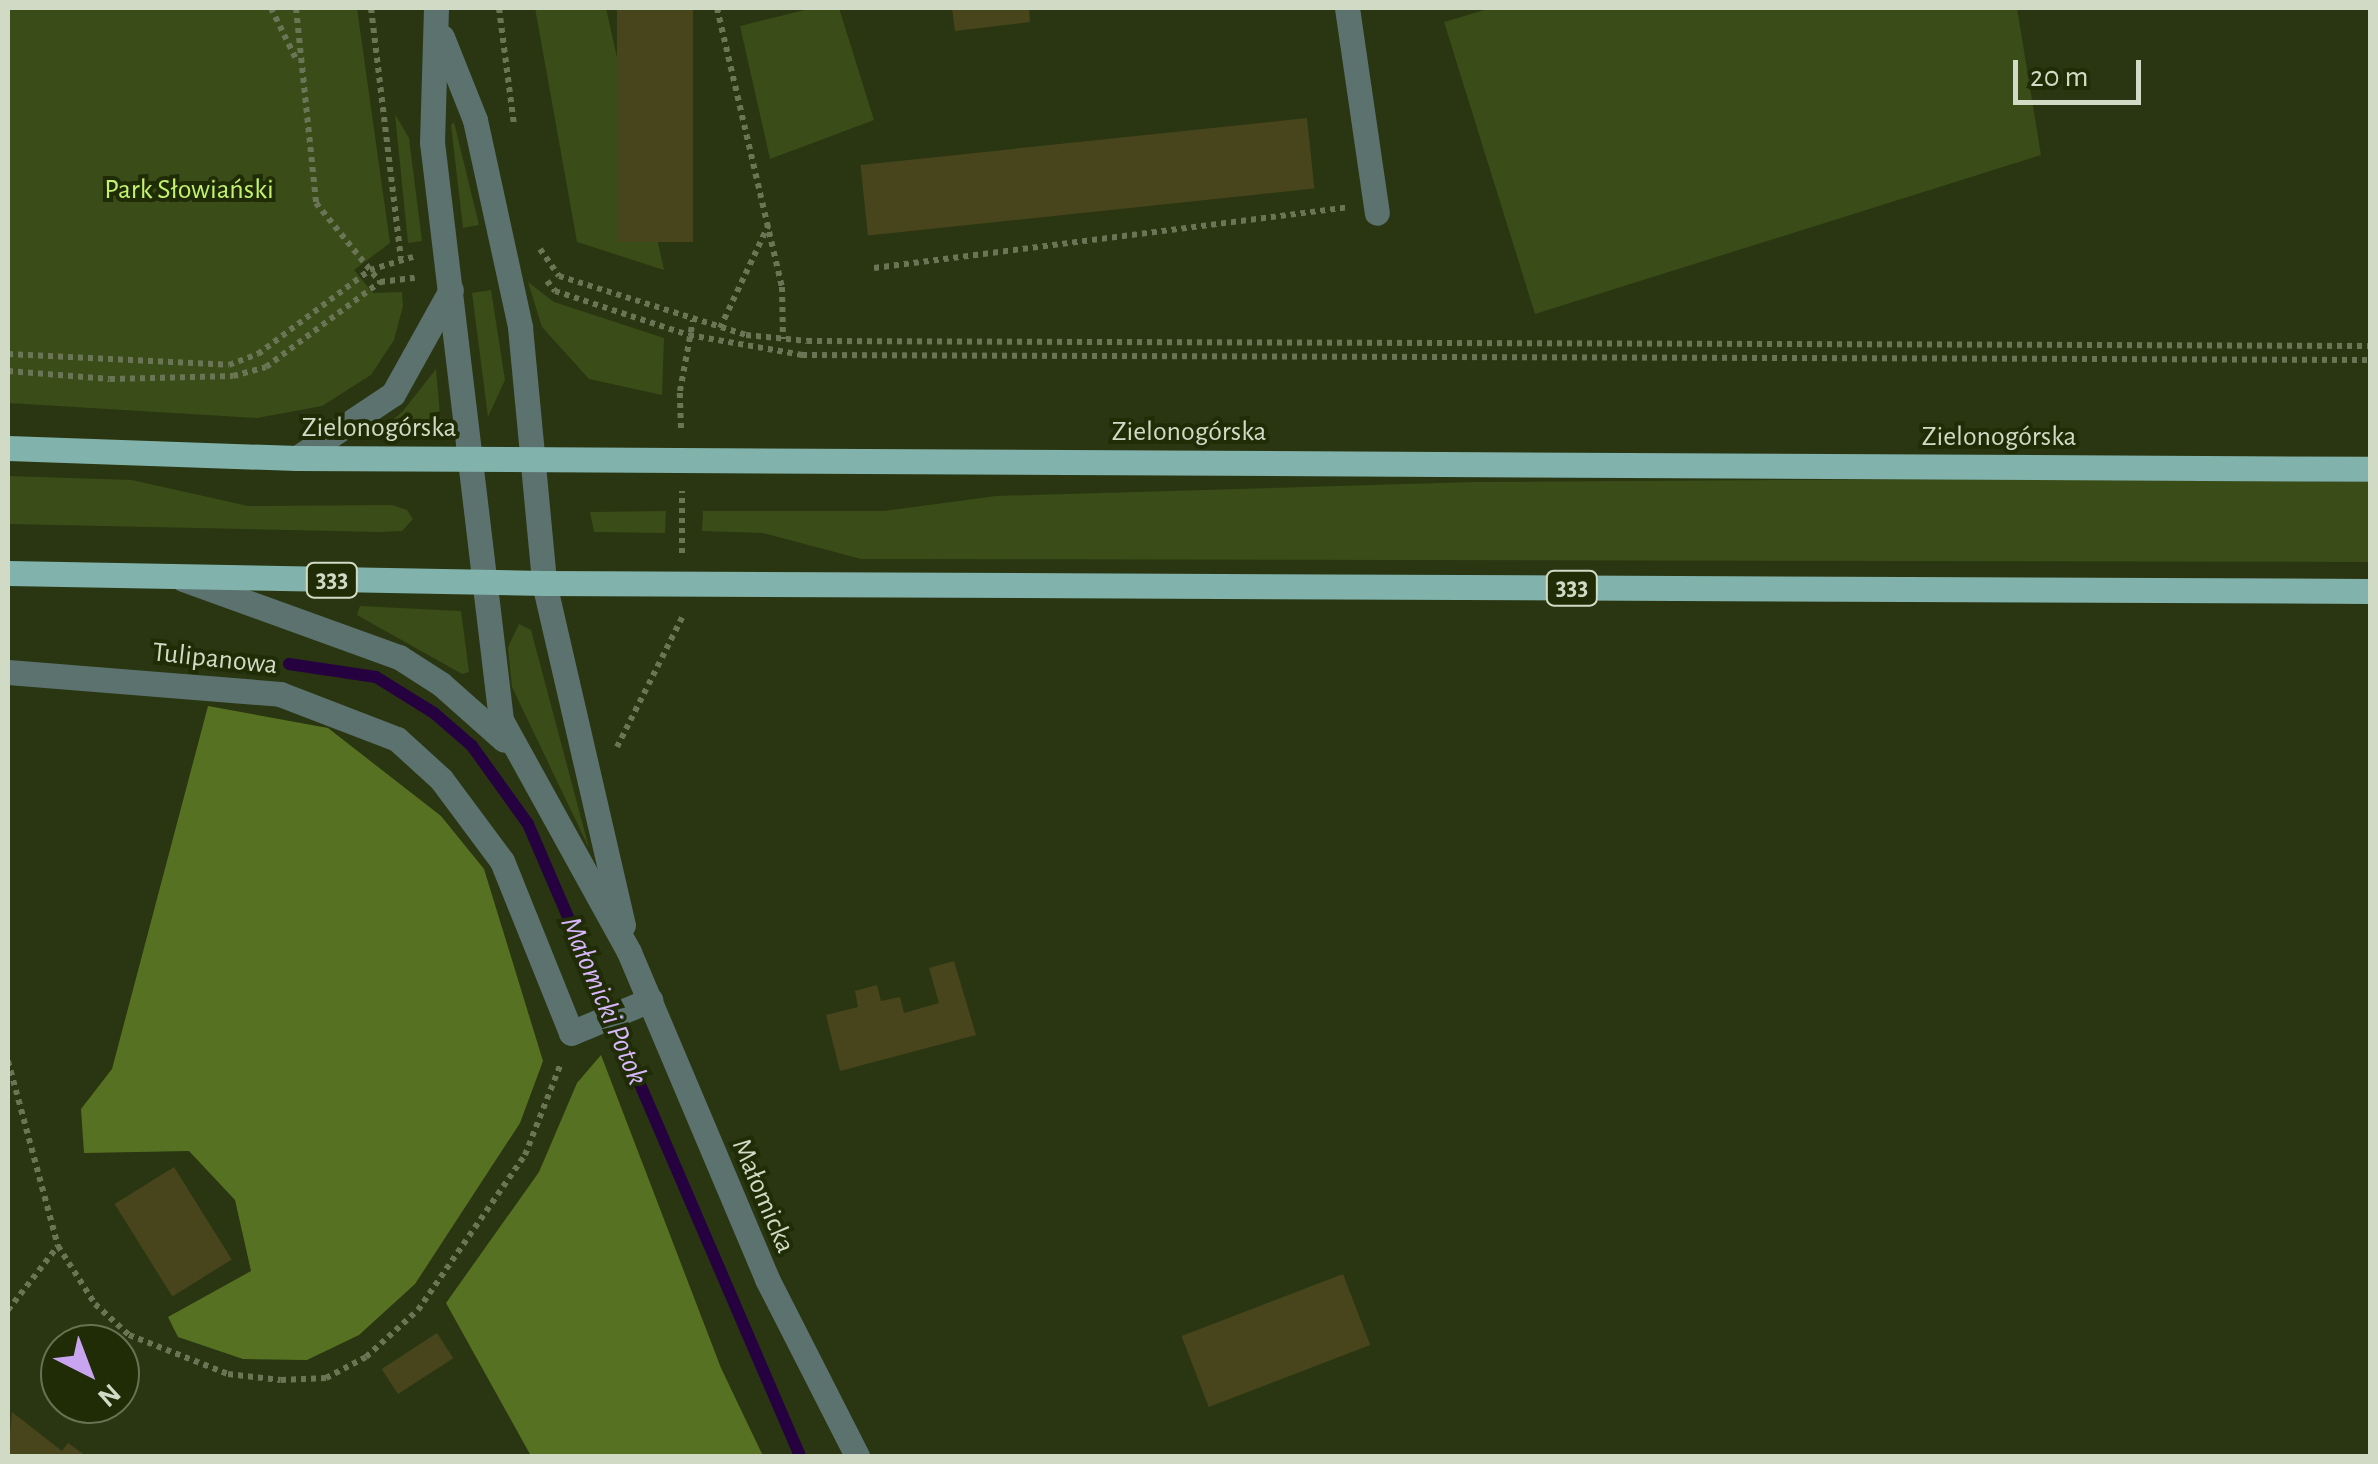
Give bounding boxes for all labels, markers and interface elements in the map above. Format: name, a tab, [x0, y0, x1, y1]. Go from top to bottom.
scale bar	[2018, 40, 2146, 102]
text: 20 m	[2030, 62, 2088, 92]
park label: Park Słowiański	[104, 173, 274, 207]
street label: Zielonogórska	[302, 411, 456, 445]
street label: Zielonogórska	[1112, 415, 1266, 449]
street label: Zielonogórska	[1922, 420, 2076, 454]
road number: 333	[304, 560, 360, 600]
road number: 333	[1544, 568, 1600, 608]
street label: Tulipanowa	[151, 636, 279, 682]
water label: Małomicki Potok	[552, 911, 656, 1091]
street label: Małomicka	[724, 1134, 802, 1258]
north arrow	[40, 1324, 140, 1424]
text: N	[92, 1378, 125, 1412]

